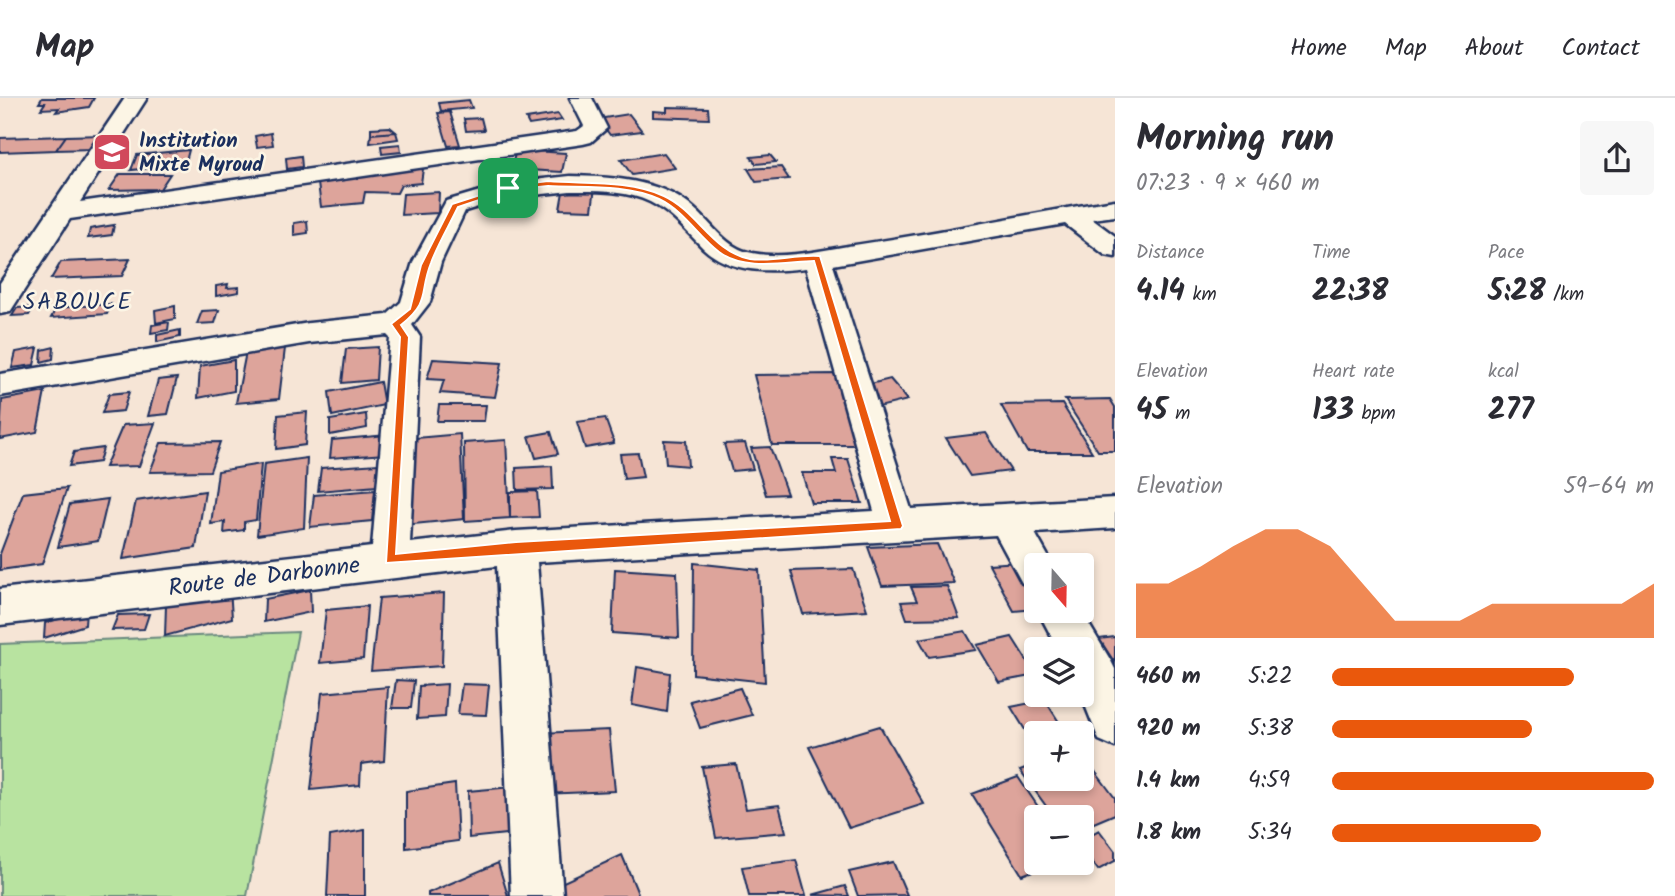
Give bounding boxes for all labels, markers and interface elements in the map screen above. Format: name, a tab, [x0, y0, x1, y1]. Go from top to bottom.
text: Map	[35, 22, 95, 75]
text: Home	[1290, 29, 1347, 68]
text: Map	[1385, 29, 1427, 68]
text: About	[1465, 29, 1523, 68]
text: Contact	[1561, 29, 1640, 68]
text: Morning run	[1136, 110, 1334, 170]
button: share	[1580, 121, 1654, 195]
place label: Institution Mixte Myroud	[139, 125, 264, 182]
school or university icon: Institution Mixte Myroud	[91, 131, 133, 173]
pin	[478, 158, 538, 218]
text: 07:23 · 9 × 460 m	[1136, 166, 1320, 202]
icon: arrive	[489, 169, 527, 207]
text: Distance	[1136, 238, 1204, 268]
text: Time	[1312, 238, 1350, 268]
text: Pace	[1488, 238, 1524, 268]
text: 4.14	[1136, 268, 1185, 316]
text: 22:38	[1312, 268, 1388, 316]
text: 5:28	[1488, 268, 1546, 316]
text: km	[1185, 280, 1217, 310]
text: /km	[1546, 280, 1584, 310]
district label: SABOUCE	[23, 285, 133, 321]
text: Elevation	[1136, 357, 1208, 387]
text: Heart rate	[1312, 357, 1395, 387]
text: kcal	[1488, 357, 1519, 387]
text: 45	[1136, 387, 1168, 435]
text: 133	[1312, 387, 1354, 435]
text: 277	[1488, 387, 1534, 435]
text: m	[1168, 399, 1190, 429]
text: bpm	[1354, 399, 1396, 429]
text: Elevation	[1136, 469, 1223, 505]
text: 59–64 m	[1563, 469, 1654, 505]
street label: Route de Darbonne	[166, 546, 363, 609]
north arrow	[1024, 553, 1094, 623]
map controls	[1024, 553, 1094, 875]
button: layers	[1024, 637, 1094, 707]
text: 460 m	[1136, 659, 1201, 695]
text: 5:22	[1248, 659, 1293, 695]
text: 920 m	[1136, 711, 1201, 747]
text: 5:38	[1248, 711, 1293, 747]
button: +	[1024, 721, 1094, 791]
text: 1.4 km	[1136, 763, 1200, 799]
text: 4:59	[1248, 763, 1290, 799]
button: −	[1024, 805, 1094, 875]
text: 1.8 km	[1136, 815, 1201, 851]
text: 5:34	[1248, 815, 1292, 851]

